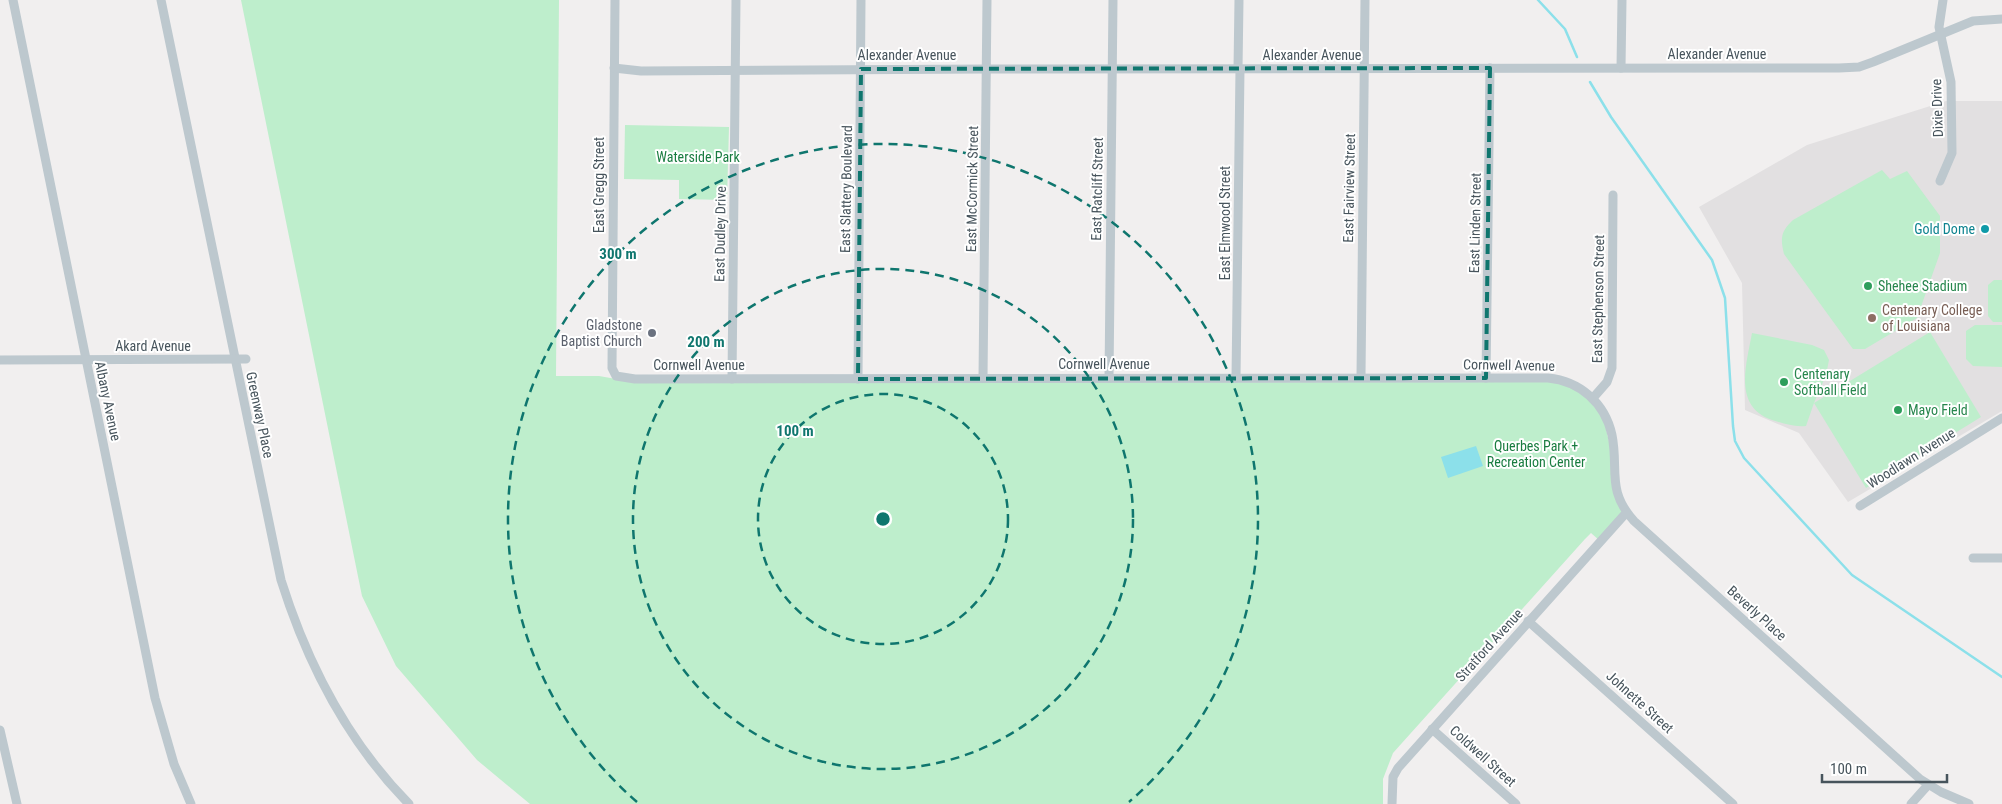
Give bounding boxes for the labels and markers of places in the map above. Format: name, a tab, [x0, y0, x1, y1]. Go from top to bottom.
place label: Gold Dome	[1914, 221, 1975, 237]
marker: Gold Dome	[1979, 223, 1991, 235]
place label: Shehee Stadium	[1878, 278, 1967, 294]
marker: Shehee Stadium	[1862, 280, 1874, 292]
place label: Centenary College of Louisiana	[1882, 302, 1983, 334]
marker: Centenary College of Louisiana	[1866, 312, 1878, 324]
place label: Gladstone Baptist Church	[561, 317, 642, 349]
marker: Gladstone Baptist Church	[646, 327, 658, 339]
place label: Centenary Softball Field	[1794, 366, 1867, 398]
marker: Centenary Softball Field	[1778, 376, 1790, 388]
place label: Mayo Field	[1908, 402, 1968, 418]
marker: Mayo Field	[1892, 404, 1904, 416]
centre of rings	[874, 510, 892, 528]

